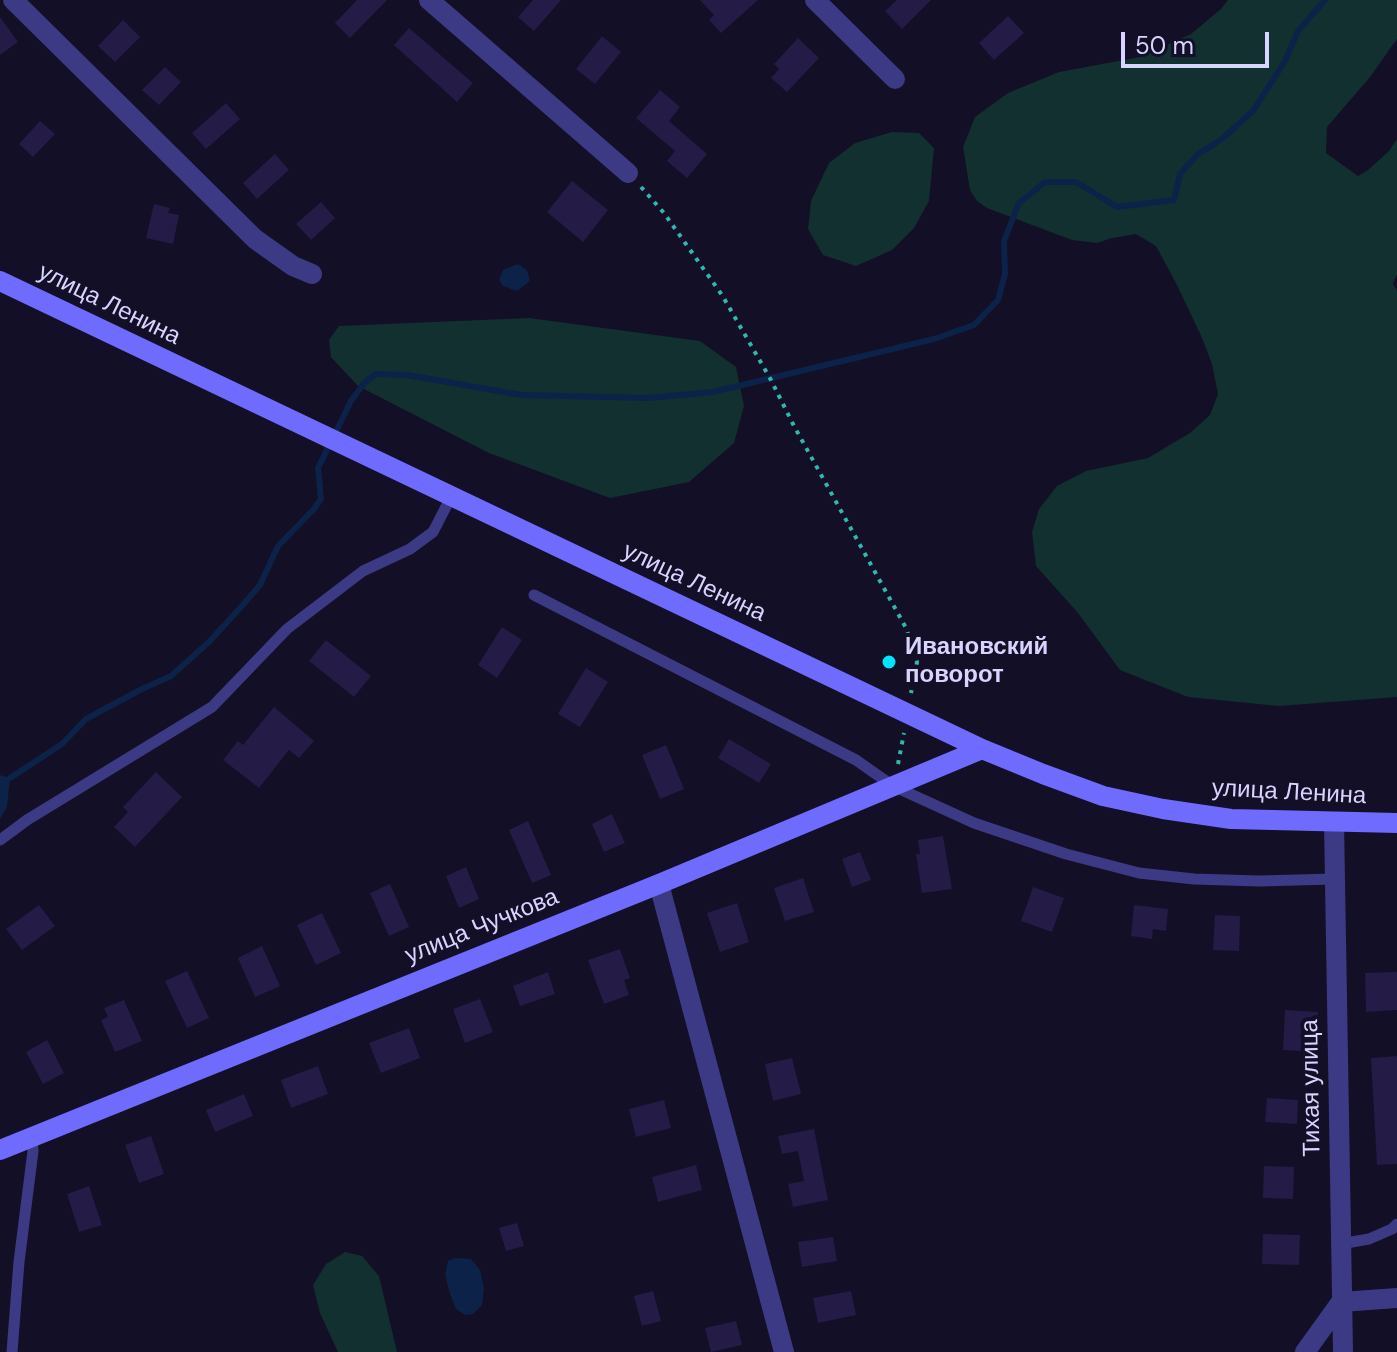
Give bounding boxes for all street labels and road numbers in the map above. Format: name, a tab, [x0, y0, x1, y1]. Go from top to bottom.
street label: улица Ленина	[33, 258, 185, 352]
street label: улица Ленина	[618, 537, 770, 629]
street label: улица Ленина	[1211, 775, 1367, 811]
street label: улица Чучкова	[401, 883, 563, 971]
street label: Тихая улица	[1296, 1019, 1328, 1157]

